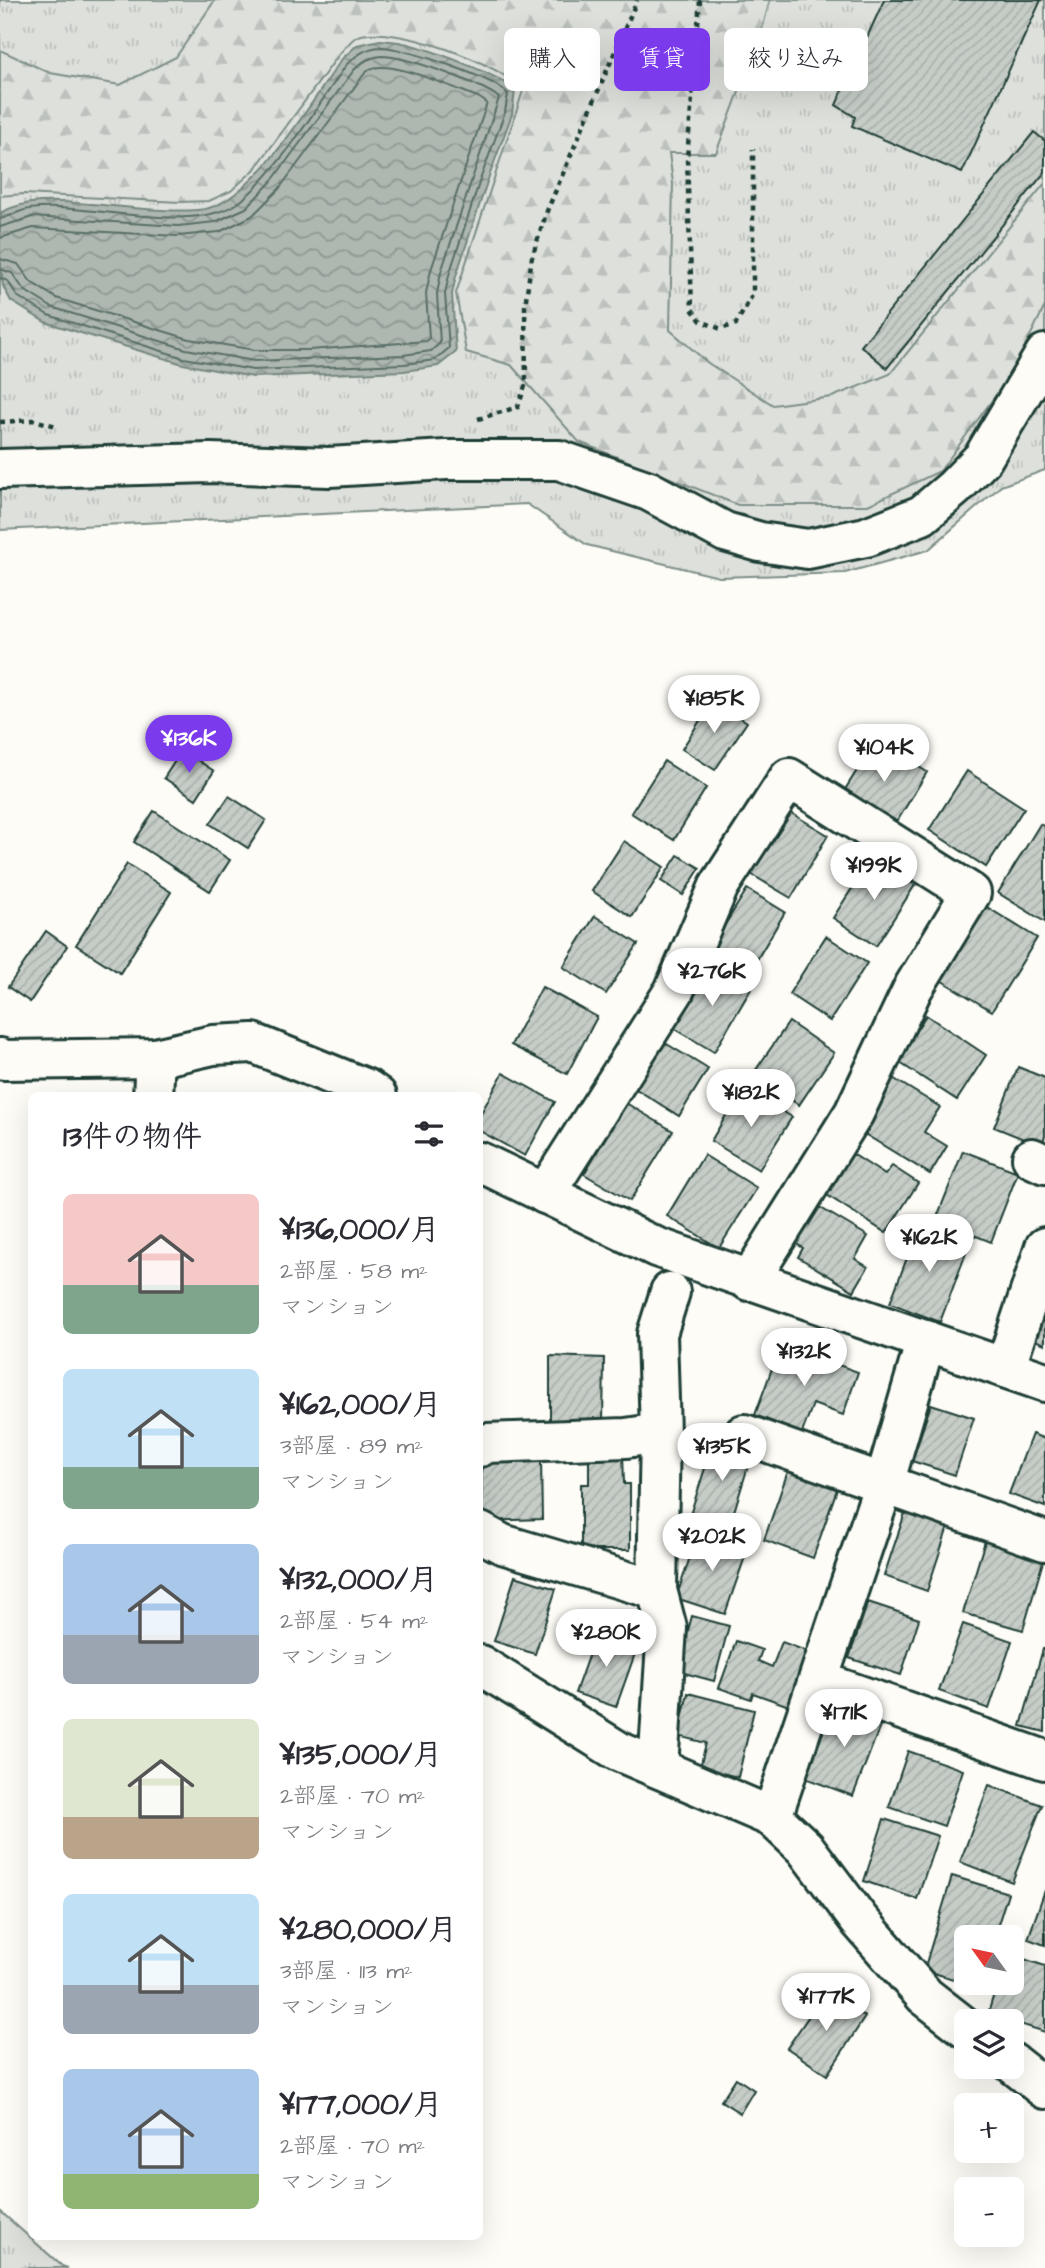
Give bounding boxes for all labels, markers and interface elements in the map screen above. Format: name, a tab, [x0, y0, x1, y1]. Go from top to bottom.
chip: 購入	[504, 28, 600, 91]
chip: 賃貸	[614, 28, 710, 91]
chip: 絞り込み	[724, 28, 868, 91]
pin: ¥185K	[665, 676, 763, 735]
text: ¥185K	[684, 682, 744, 714]
pin: ¥136K	[140, 716, 238, 775]
text: ¥136K	[161, 722, 217, 754]
pin: ¥104K	[835, 724, 933, 784]
text: ¥104K	[854, 731, 914, 763]
pin: ¥199K	[825, 842, 923, 902]
text: ¥199K	[846, 849, 902, 881]
pin: ¥276K	[663, 948, 761, 1008]
text: ¥276K	[678, 955, 746, 987]
pin: ¥182K	[702, 1070, 800, 1129]
text: ¥182K	[722, 1076, 780, 1108]
icon: filters	[410, 1115, 448, 1153]
text: 13件の物件	[63, 1116, 202, 1158]
text: ¥136,000/月	[280, 1209, 440, 1251]
pin: ¥162K	[880, 1214, 978, 1274]
text: ¥162K	[901, 1221, 957, 1253]
icon: home	[119, 1222, 203, 1306]
text: 2部屋 · 58 m²	[280, 1255, 428, 1287]
text: マンション	[280, 1291, 394, 1323]
pin: ¥132K	[755, 1328, 853, 1388]
text: ¥132K	[777, 1335, 831, 1367]
text: ¥162,000/月	[280, 1384, 442, 1426]
icon: home	[119, 1397, 203, 1481]
pin: ¥135K	[673, 1424, 771, 1483]
text: 3部屋 · 89 m²	[280, 1430, 423, 1462]
text: ¥135K	[693, 1430, 751, 1462]
text: マンション	[280, 1466, 394, 1498]
pin: ¥202K	[663, 1514, 761, 1573]
text: ¥202K	[678, 1520, 746, 1552]
text: ¥132,000/月	[280, 1559, 438, 1601]
icon: home	[119, 1572, 203, 1656]
text: 2部屋 · 54 m²	[280, 1605, 429, 1637]
pin: ¥280K	[557, 1610, 655, 1669]
text: ¥280K	[572, 1616, 640, 1648]
text: マンション	[280, 1641, 394, 1673]
pin: ¥171K	[795, 1690, 893, 1749]
text: ¥171K	[821, 1696, 867, 1728]
text: ¥135,000/月	[280, 1734, 442, 1776]
icon: home	[119, 1747, 203, 1831]
text: 2部屋 · 70 m²	[280, 1780, 425, 1812]
text: マンション	[280, 1816, 394, 1848]
text: ¥280,000/月	[280, 1909, 457, 1951]
icon: home	[119, 1922, 203, 2006]
north arrow	[954, 1925, 1024, 1995]
map controls	[954, 1925, 1024, 2247]
text: 3部屋 · 113 m²	[280, 1955, 413, 1987]
pin: ¥177K	[777, 1974, 875, 2033]
text: ¥177K	[797, 1980, 855, 2012]
text: マンション	[280, 1991, 394, 2023]
button: layers	[954, 2009, 1024, 2079]
text: ¥177,000/月	[280, 2084, 443, 2126]
button: +	[954, 2093, 1024, 2163]
icon: home	[119, 2097, 203, 2181]
text: 2部屋 · 70 m²	[280, 2130, 425, 2162]
text: マンション	[280, 2166, 394, 2198]
button: −	[954, 2177, 1024, 2247]

